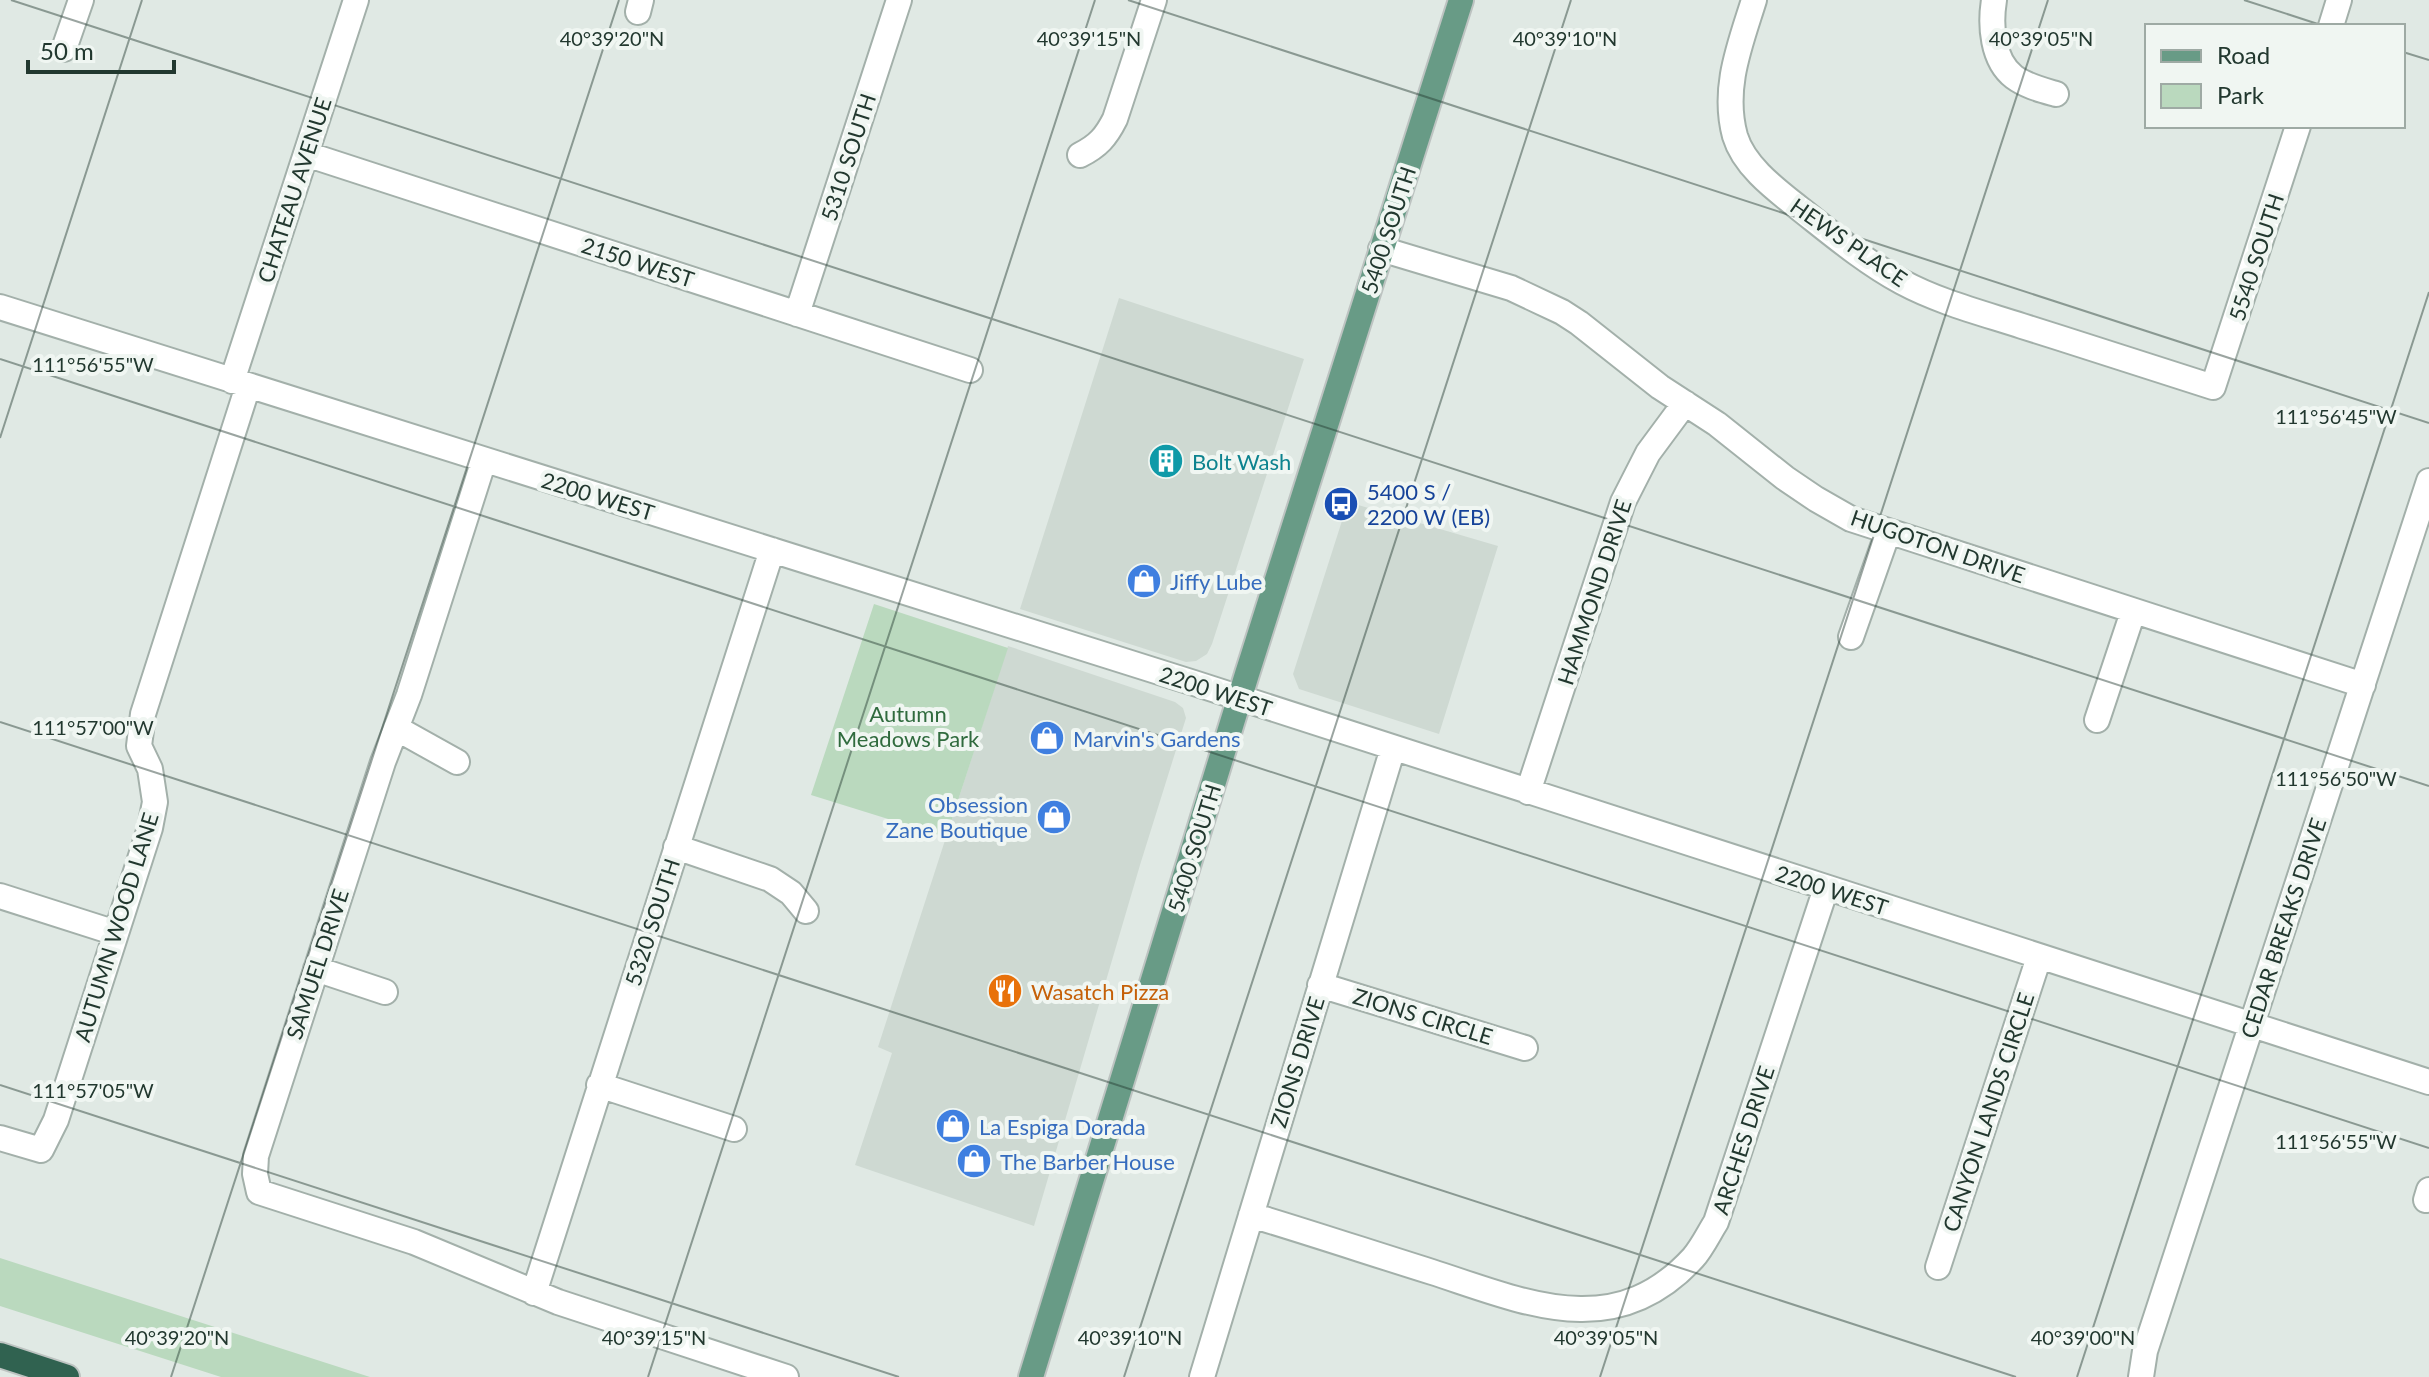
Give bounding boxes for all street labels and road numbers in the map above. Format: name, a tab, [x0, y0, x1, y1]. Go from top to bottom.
street label: 5310 SOUTH	[815, 90, 881, 224]
street label: CHATEAU AVENUE	[251, 94, 337, 286]
street label: 5400 SOUTH	[1355, 163, 1421, 297]
street label: 5540 SOUTH	[2223, 190, 2289, 324]
street label: HEWS PLACE	[1786, 192, 1912, 292]
street label: 2150 WEST	[578, 231, 698, 293]
street label: 2200 WEST	[538, 466, 658, 526]
street label: HAMMOND DRIVE	[1551, 496, 1637, 688]
street label: HUGOTON DRIVE	[1847, 504, 2029, 588]
street label: 2200 WEST	[1156, 660, 1276, 722]
street label: 5400 SOUTH	[1162, 781, 1226, 915]
street label: AUTUMN WOOD LANE	[68, 809, 164, 1045]
street label: CEDAR BREAKS DRIVE	[2235, 814, 2331, 1042]
street label: 5320 SOUTH	[619, 855, 685, 989]
street label: 2200 WEST	[1772, 859, 1892, 921]
street label: SAMUEL DRIVE	[280, 885, 354, 1043]
street label: ZIONS CIRCLE	[1350, 982, 1496, 1050]
street label: CANYON LANDS CIRCLE	[1937, 989, 2039, 1235]
street label: ZIONS DRIVE	[1264, 993, 1330, 1131]
street label: ARCHES DRIVE	[1706, 1062, 1780, 1218]

